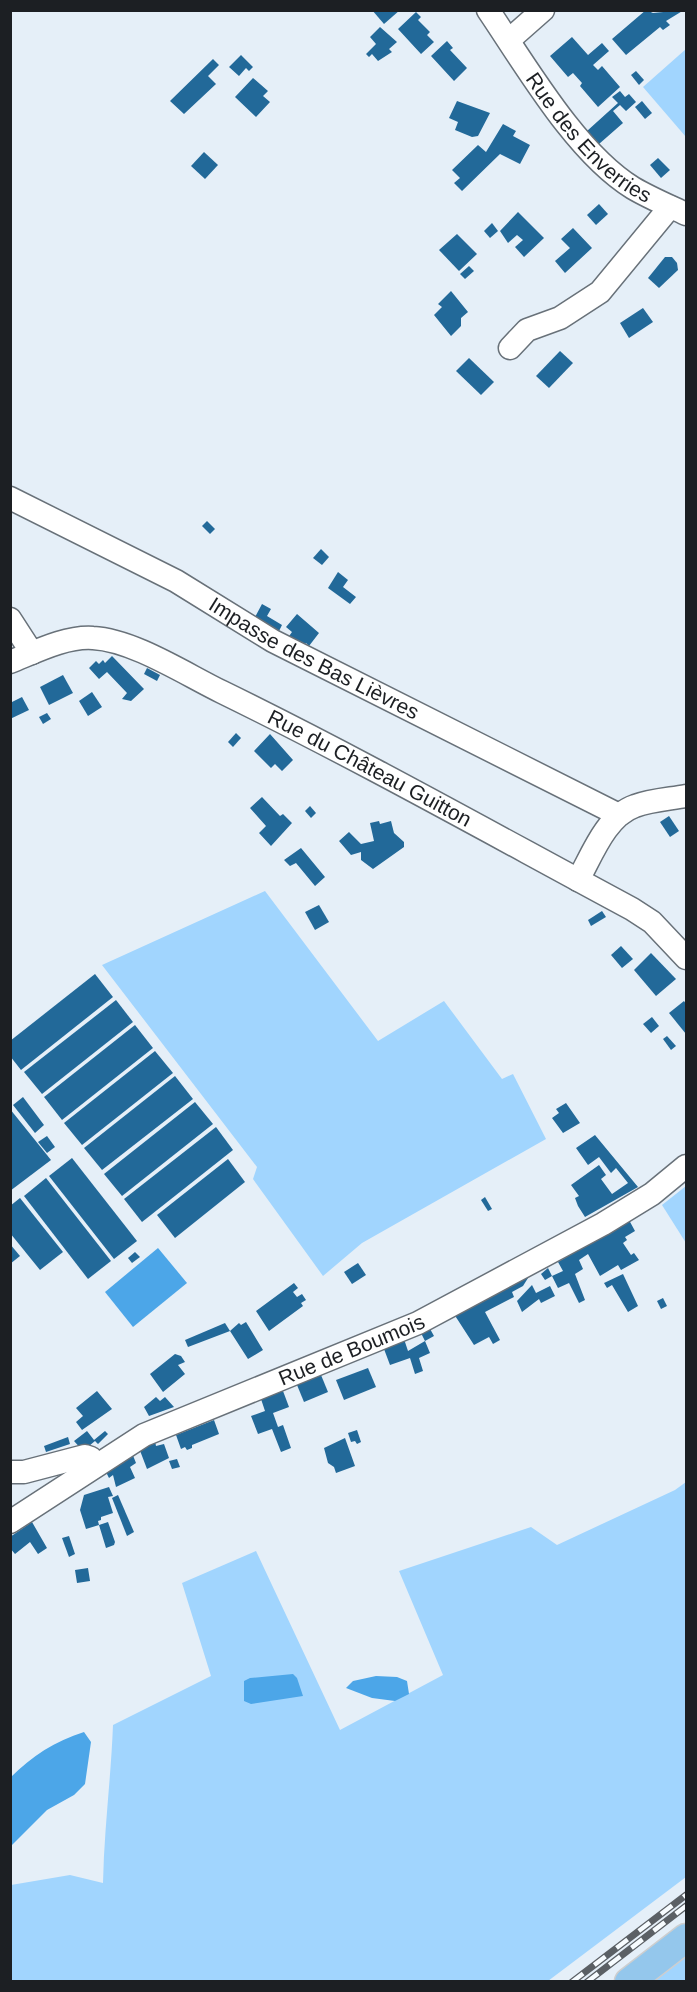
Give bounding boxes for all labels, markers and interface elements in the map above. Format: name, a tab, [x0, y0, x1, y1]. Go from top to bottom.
street label: Rue des Enverries	[522, 68, 655, 207]
street label: Impasse des Bas Lièvres	[205, 592, 423, 723]
street label: Rue du Château Guitton	[264, 705, 476, 831]
street label: Rue de Boumois	[275, 1310, 428, 1390]

